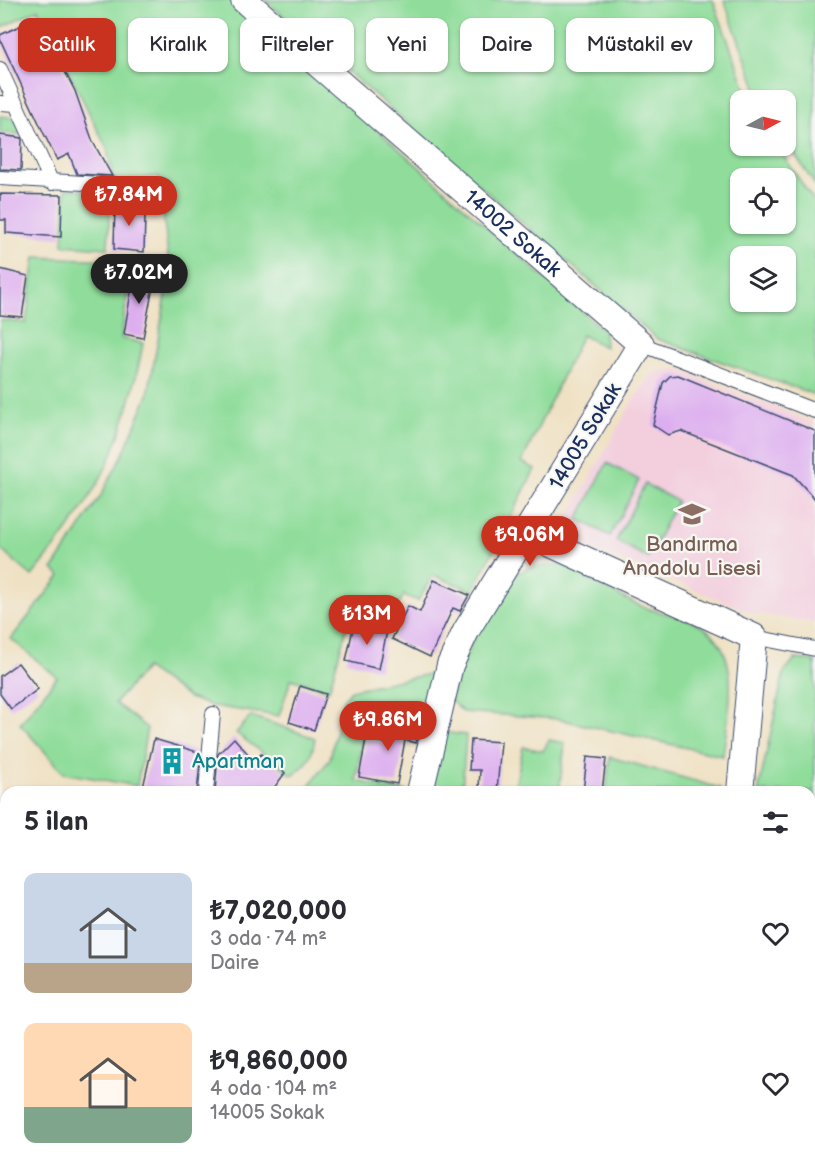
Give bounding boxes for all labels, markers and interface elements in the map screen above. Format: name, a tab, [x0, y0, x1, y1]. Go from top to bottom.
chip: Satılık	[18, 18, 116, 72]
chip: Kiralık	[128, 18, 228, 72]
chip: Filtreler	[240, 18, 354, 72]
chip: Yeni	[366, 18, 448, 72]
chip: Daire	[460, 18, 554, 72]
chip: Müstakil ev	[566, 18, 714, 72]
north arrow	[730, 90, 796, 156]
map controls	[730, 90, 796, 312]
button: locate	[730, 168, 796, 234]
pin: ₺7.84M	[80, 176, 178, 227]
text: ₺7.84M	[95, 183, 163, 207]
street label: 14002 Sokak	[459, 185, 567, 283]
button: layers	[730, 246, 796, 312]
pin: ₺7.02M	[90, 254, 188, 305]
text: ₺7.02M	[105, 261, 173, 285]
street label: 14005 Sokak	[544, 378, 627, 494]
school or university icon: Bandırma Anadolu Lisesi	[677, 499, 707, 529]
pin: ₺9.06M	[481, 516, 579, 567]
text: ₺9.06M	[495, 523, 565, 547]
place label: Bandırma Anadolu Lisesi	[623, 532, 761, 581]
pin: ₺13M	[331, 595, 403, 646]
text: ₺13M	[343, 602, 391, 626]
pin: ₺9.86M	[339, 701, 437, 752]
text: ₺9.86M	[354, 708, 422, 732]
building icon: Apartman	[157, 746, 187, 776]
place label: Apartman	[192, 749, 284, 774]
icon: filters	[759, 806, 792, 839]
text: 5 ilan	[24, 807, 88, 838]
text: ₺7,020,000	[210, 896, 347, 927]
icon: home	[72, 897, 144, 969]
icon: heart	[759, 917, 792, 950]
text: 3 oda · 74 m²	[210, 927, 327, 951]
text: Daire	[210, 951, 259, 975]
text: ₺9,860,000	[210, 1046, 348, 1077]
icon: home	[72, 1047, 144, 1119]
icon: heart	[759, 1067, 792, 1100]
text: 4 oda · 104 m²	[210, 1077, 337, 1101]
text: 14005 Sokak	[210, 1101, 324, 1125]

